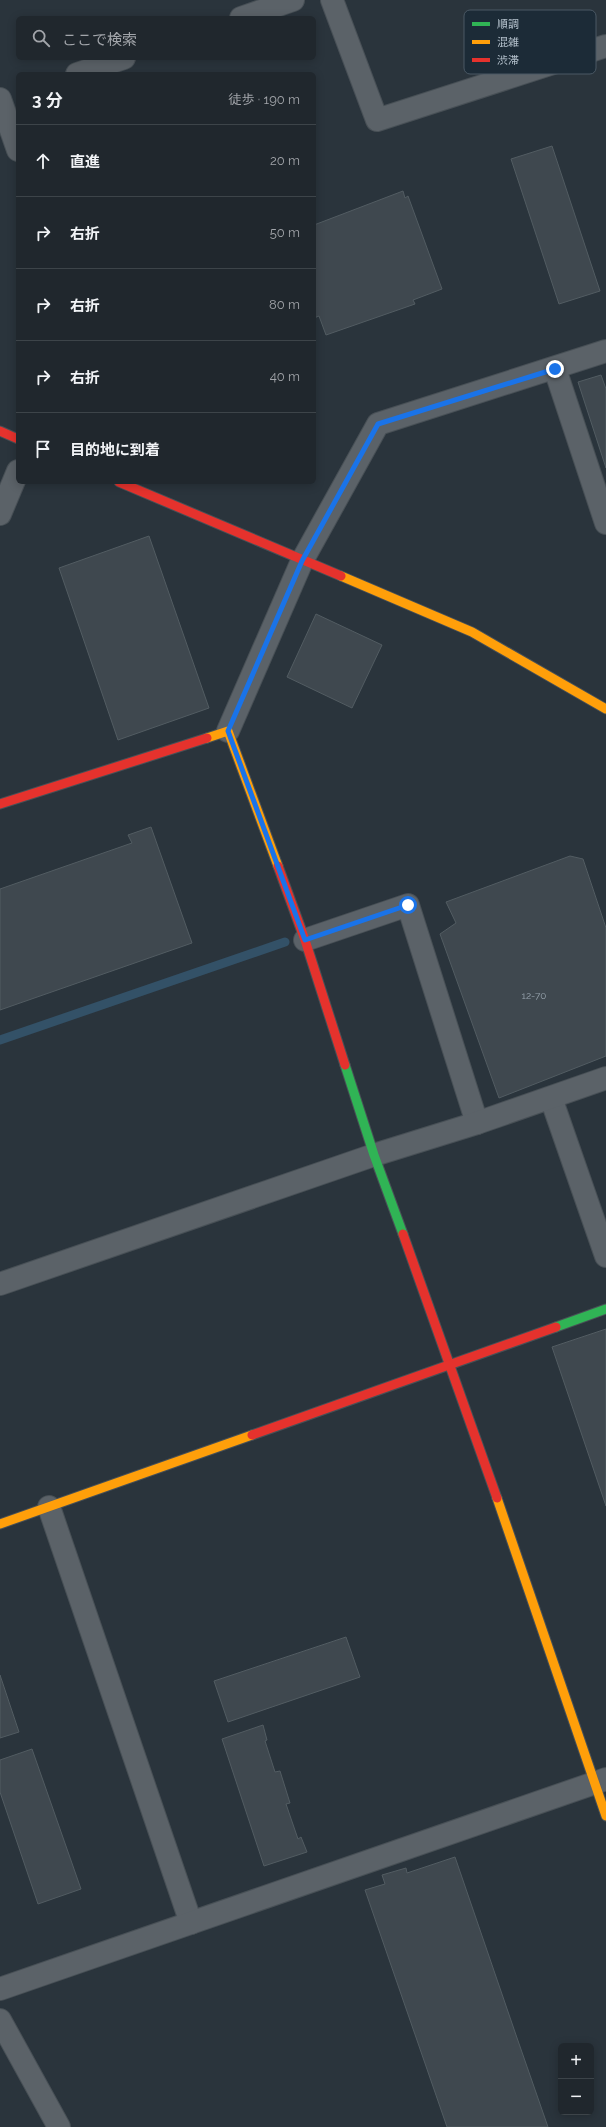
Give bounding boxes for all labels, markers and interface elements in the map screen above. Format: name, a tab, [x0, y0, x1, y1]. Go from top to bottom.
legend	[464, 10, 596, 74]
search box	[16, 16, 316, 60]
text: 順調	[497, 18, 519, 31]
icon: search	[30, 27, 52, 49]
text: ここで検索	[62, 31, 137, 49]
text: 混雑	[497, 36, 519, 49]
text: 渋滞	[497, 54, 519, 67]
text: 3 分	[32, 90, 63, 110]
text: 徒歩 · 190 m	[229, 92, 300, 107]
icon: ahead	[32, 150, 54, 172]
text: 直進	[70, 153, 100, 171]
text: 20 m	[270, 153, 300, 168]
icon: right	[32, 222, 54, 244]
text: 右折	[70, 225, 100, 243]
text: 50 m	[270, 225, 300, 240]
icon: right	[32, 294, 54, 316]
text: 右折	[70, 297, 100, 315]
text: 80 m	[269, 297, 300, 312]
route end	[546, 360, 564, 378]
icon: right	[32, 366, 54, 388]
text: 右折	[70, 369, 100, 387]
text: 40 m	[270, 369, 300, 384]
icon: arrive	[32, 438, 54, 460]
text: 目的地に到着	[70, 441, 160, 459]
route start	[399, 896, 417, 914]
house number: 12-70	[522, 990, 546, 1001]
map controls	[558, 2043, 594, 2115]
button: +	[558, 2043, 594, 2079]
button: −	[558, 2079, 594, 2115]

